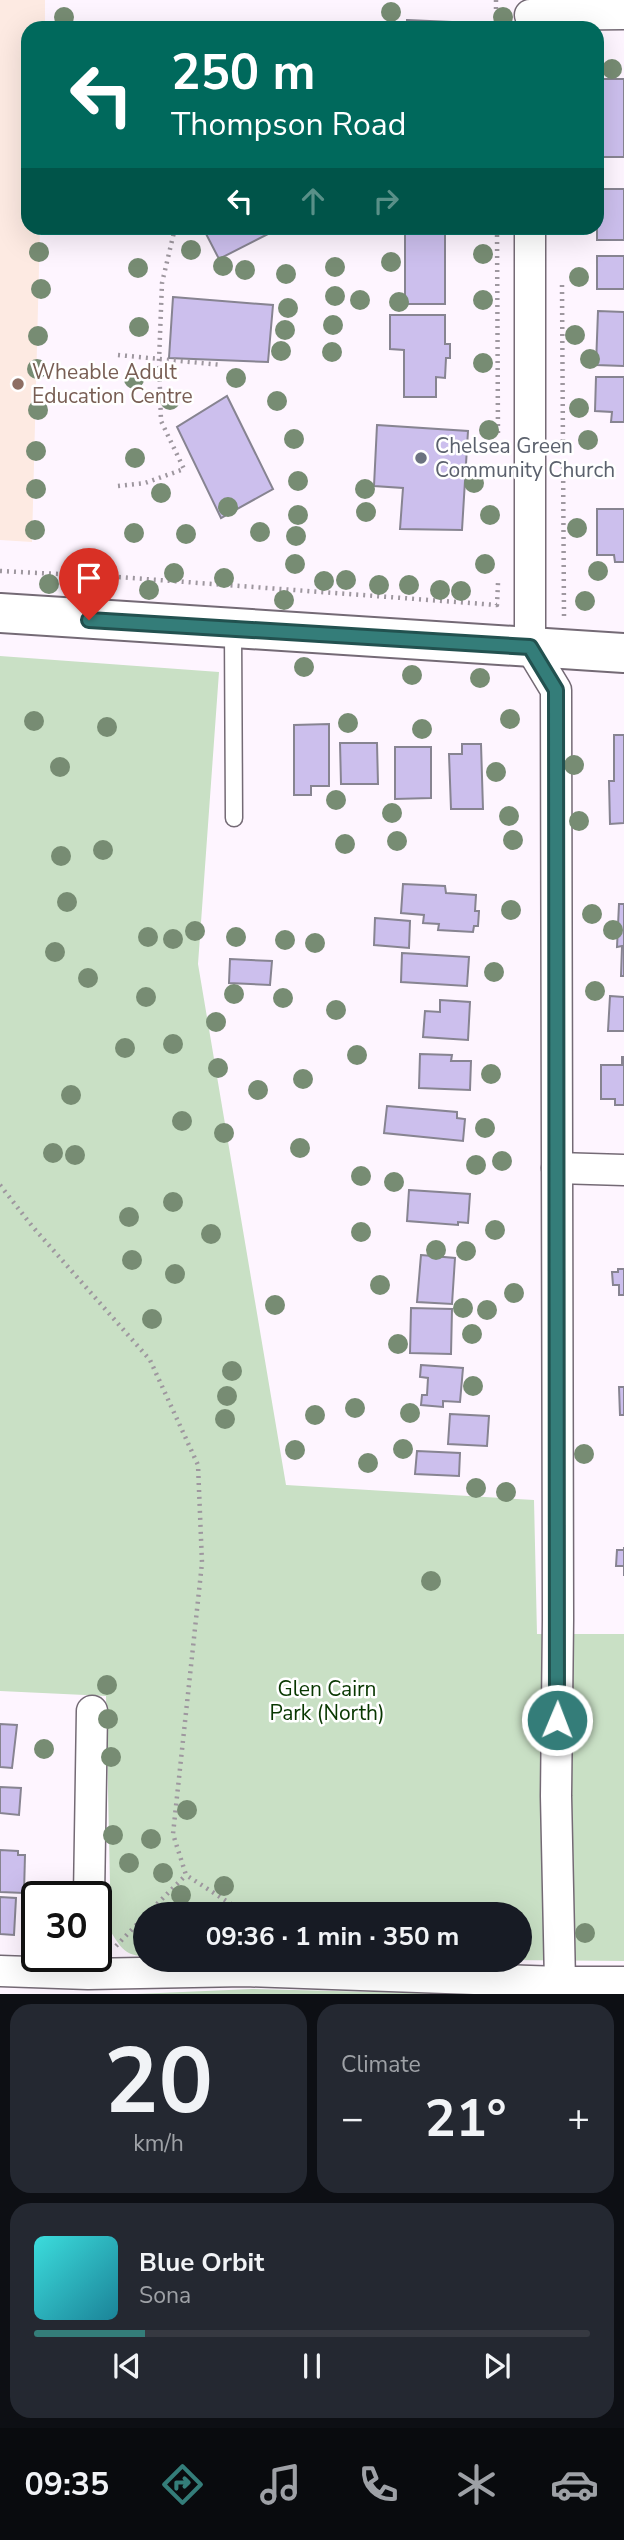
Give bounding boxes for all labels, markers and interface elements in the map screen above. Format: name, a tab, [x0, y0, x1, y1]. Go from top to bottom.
text: 250 m	[171, 39, 315, 106]
icon: left	[56, 49, 147, 140]
text: Thompson Road	[171, 103, 406, 146]
icon: left	[221, 182, 259, 220]
icon: ahead	[294, 182, 332, 220]
icon: right	[367, 182, 405, 220]
place label: Wheable Adult Education Centre	[32, 358, 193, 410]
marker: Wheable Adult Education Centre	[10, 376, 26, 392]
place label: Chelsea Green Community Church	[435, 432, 615, 484]
marker: Chelsea Green Community Church	[413, 450, 429, 466]
pin	[59, 548, 119, 620]
icon: arrive	[70, 559, 108, 597]
park label: Glen Cairn Park (North)	[269, 1675, 385, 1727]
position arrow	[520, 1683, 594, 1757]
speed limit sign: 30	[21, 1881, 112, 1972]
text: 09:36 · 1 min · 350 m	[206, 1919, 459, 1954]
text: 20	[104, 2020, 213, 2144]
text: Climate	[341, 2049, 421, 2080]
text: 21°	[424, 2083, 507, 2154]
text: −	[341, 2093, 364, 2144]
text: +	[567, 2093, 590, 2144]
text: km/h	[133, 2128, 184, 2159]
text: Blue Orbit	[139, 2245, 264, 2280]
text: Sona	[139, 2280, 191, 2311]
icon: previous	[108, 2347, 146, 2385]
icon: pause	[293, 2347, 331, 2385]
icon: next	[478, 2347, 516, 2385]
icon: directions	[158, 2460, 207, 2509]
icon: music	[256, 2460, 305, 2509]
icon: phone	[354, 2460, 403, 2509]
icon: climate	[452, 2460, 501, 2509]
icon: car	[550, 2460, 599, 2509]
text: 09:35	[25, 2463, 109, 2506]

